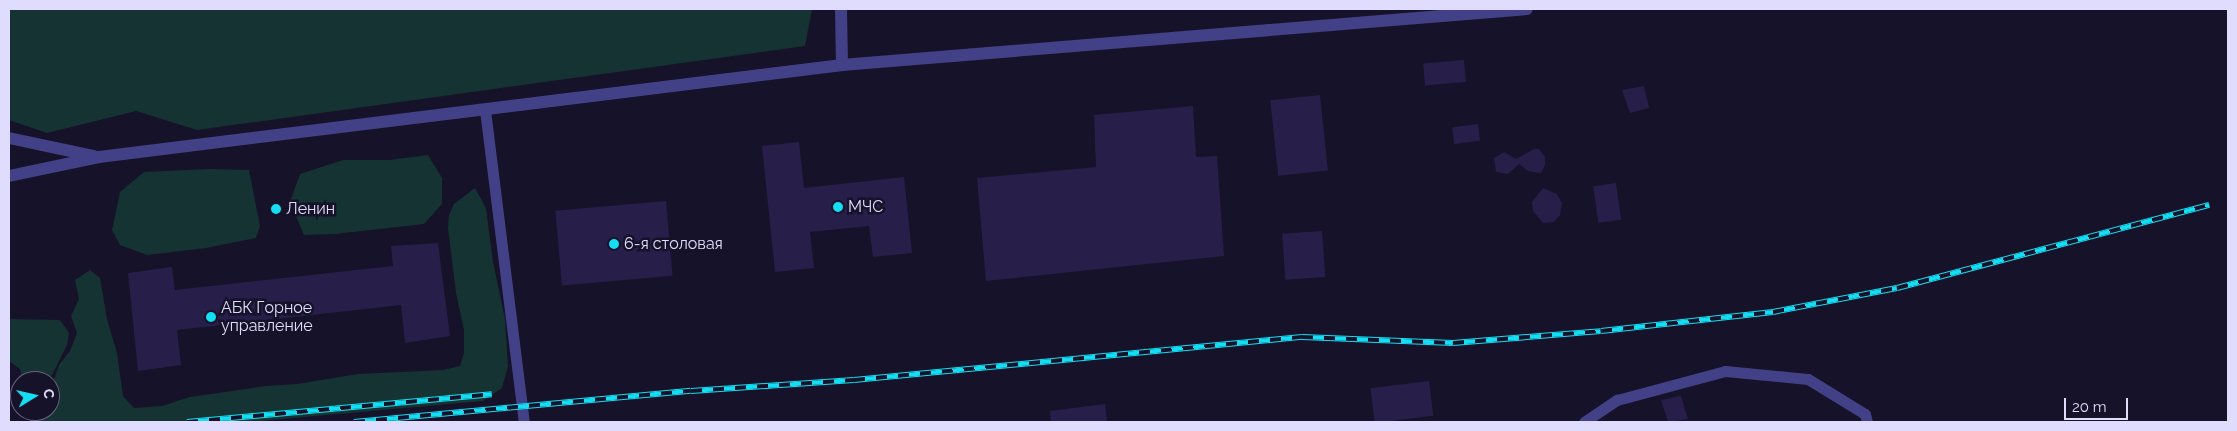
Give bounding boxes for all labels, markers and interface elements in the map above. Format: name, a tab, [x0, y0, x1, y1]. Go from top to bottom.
place label: МЧС	[848, 197, 883, 217]
place label: Ленин	[286, 199, 335, 219]
marker: МЧС	[832, 201, 844, 213]
marker: Ленин	[270, 203, 282, 215]
place label: 6-я столовая	[624, 234, 723, 254]
marker: 6-я столовая	[608, 238, 620, 250]
place label: АБК Горное управление	[221, 298, 313, 336]
marker: АБК Горное управление	[205, 311, 217, 323]
north arrow	[10, 371, 60, 421]
text: С	[40, 388, 57, 400]
scale bar	[2067, 388, 2131, 420]
text: 20 m	[2072, 398, 2107, 416]

